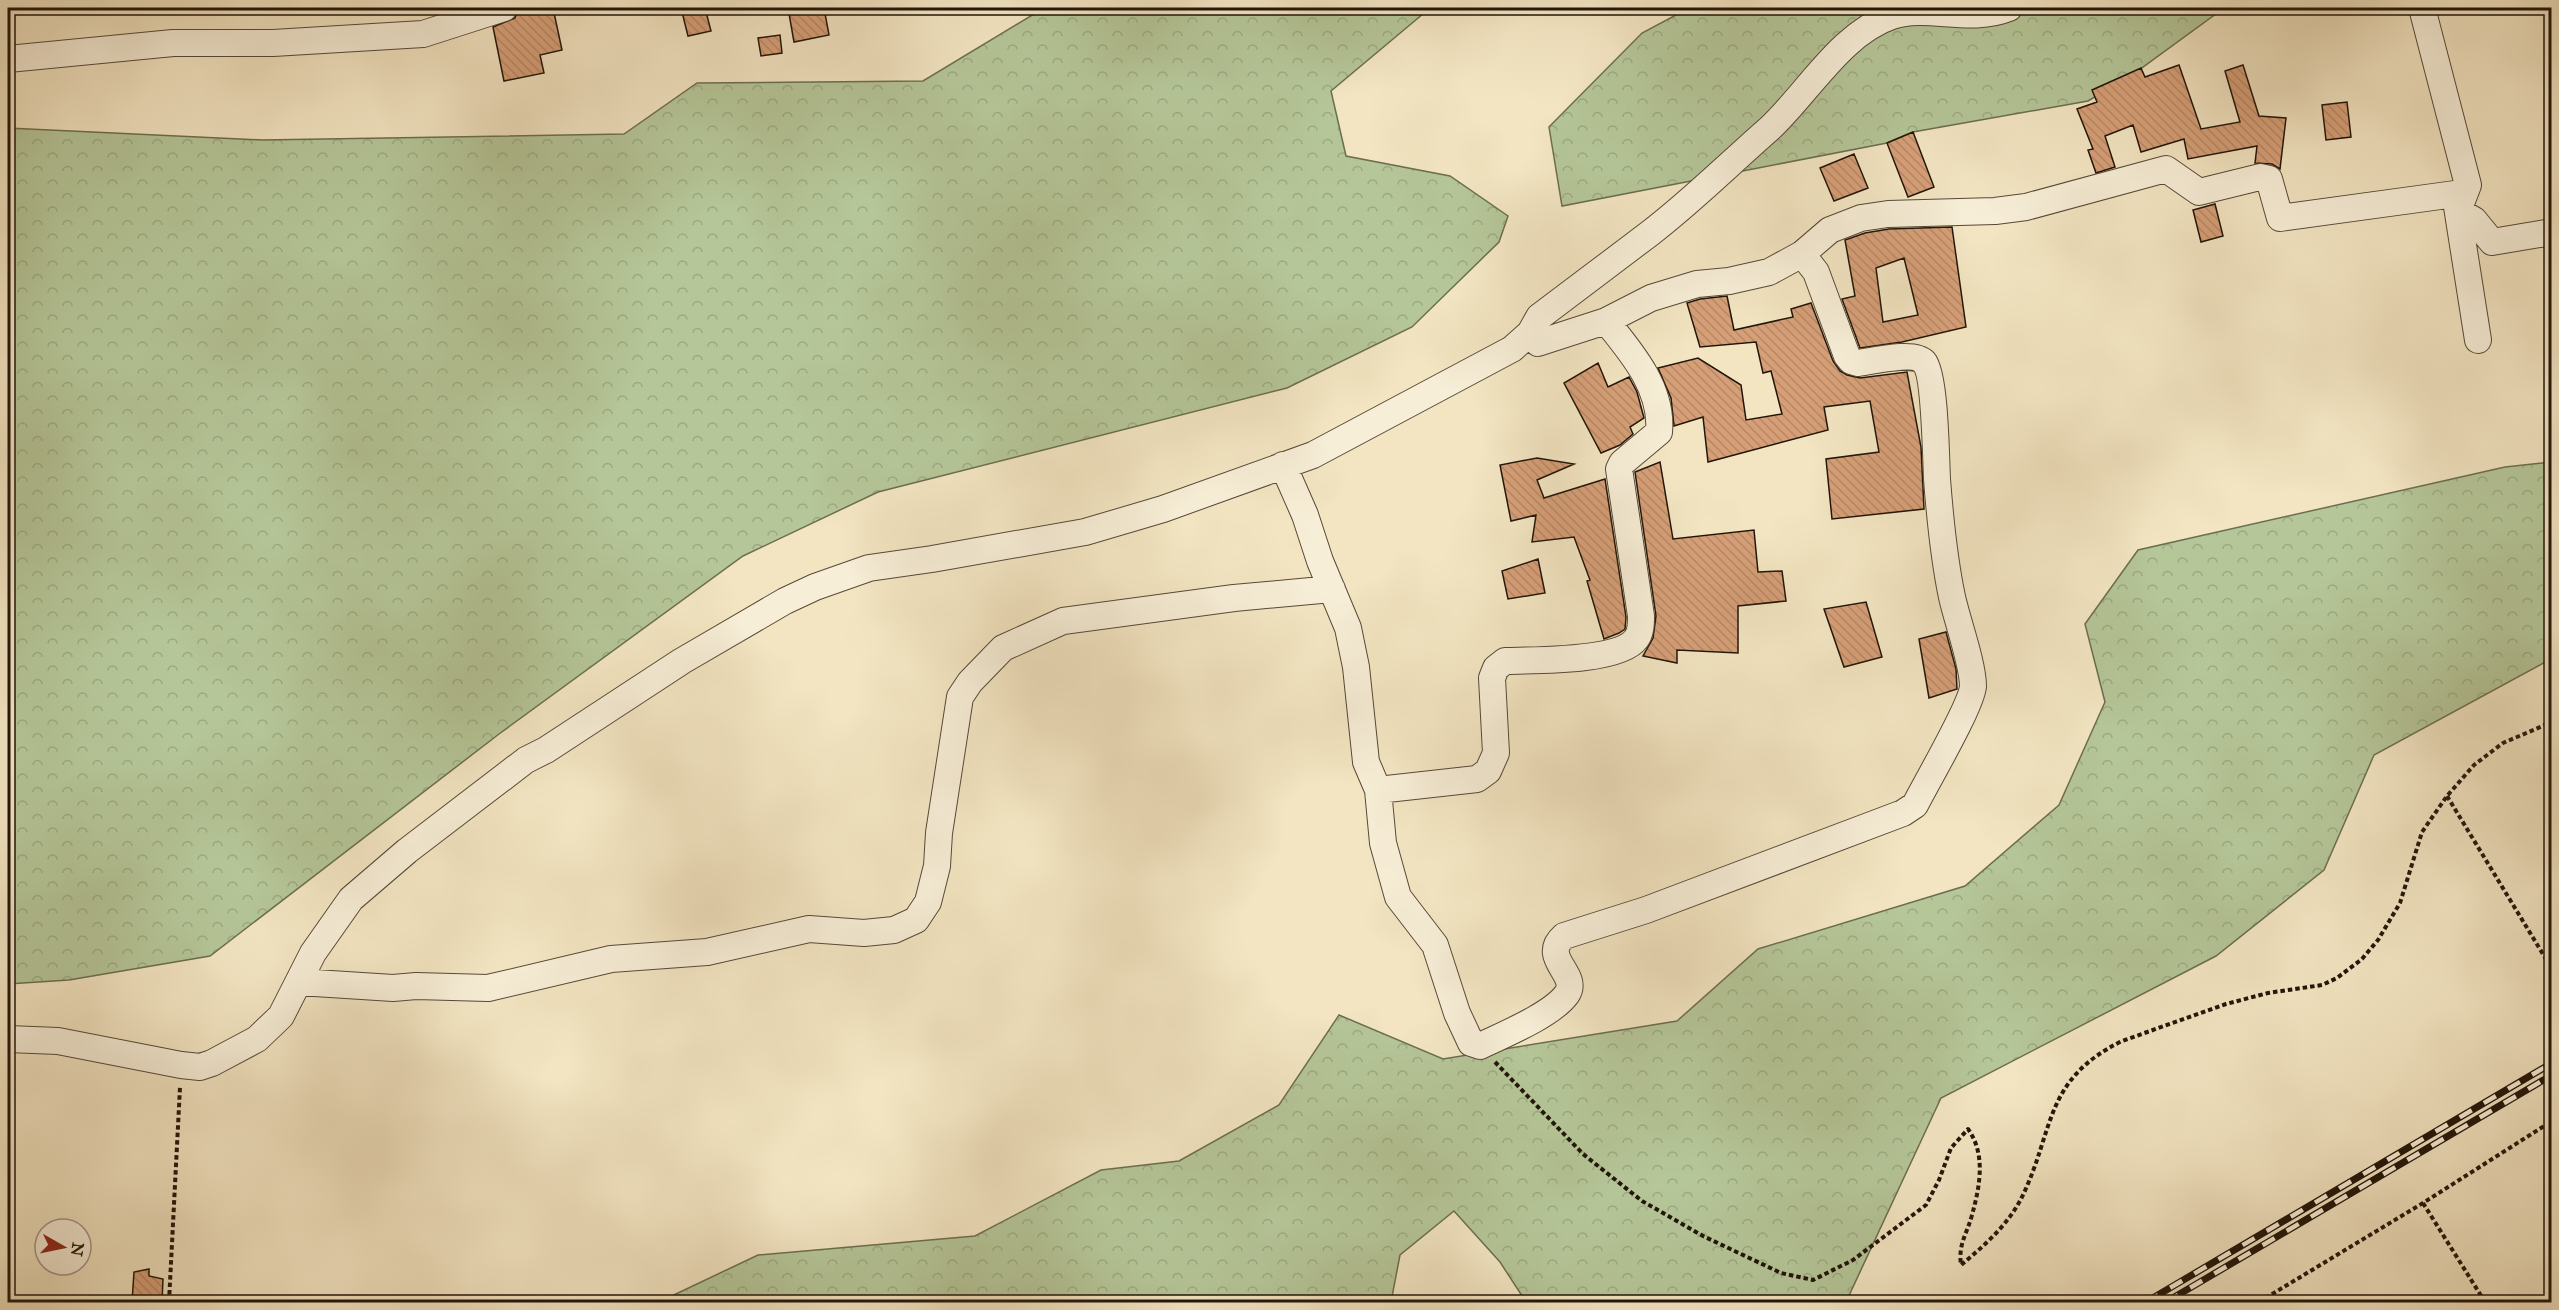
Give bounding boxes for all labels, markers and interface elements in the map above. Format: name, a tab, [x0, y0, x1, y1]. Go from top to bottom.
north arrow	[33, 1217, 93, 1277]
text: N	[67, 1241, 88, 1258]

